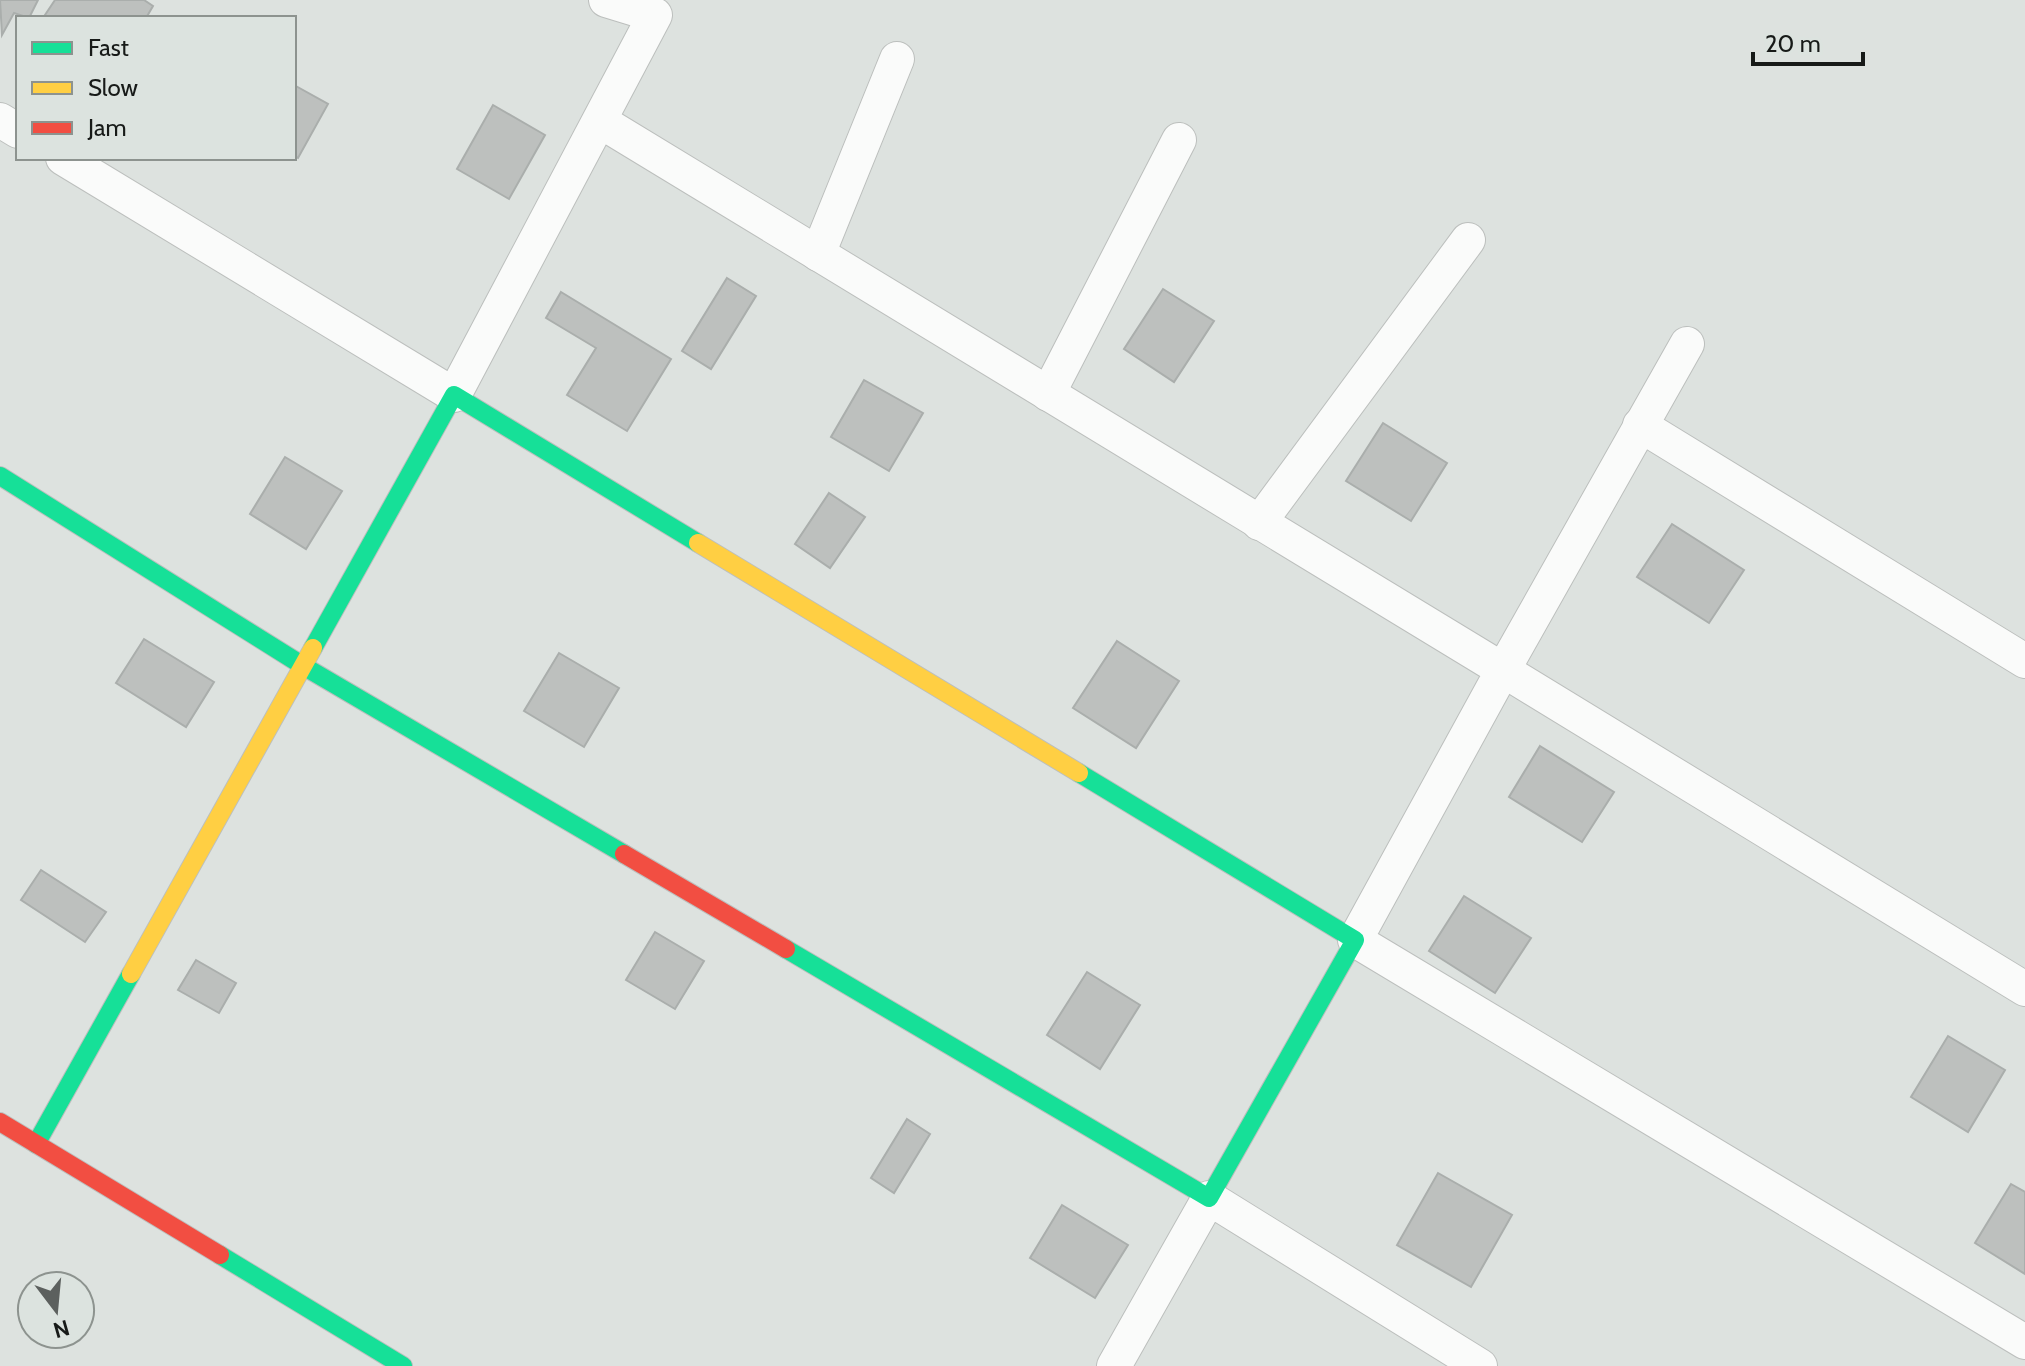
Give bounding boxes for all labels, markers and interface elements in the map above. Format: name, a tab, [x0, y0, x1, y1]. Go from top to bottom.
legend	[16, 16, 296, 160]
scale bar	[1753, 16, 1863, 66]
text: 20 m	[1765, 29, 1821, 58]
text: Fast	[88, 33, 129, 62]
text: Slow	[88, 73, 138, 102]
text: Jam	[87, 113, 126, 142]
north arrow	[16, 1270, 96, 1350]
text: N	[50, 1314, 73, 1344]

